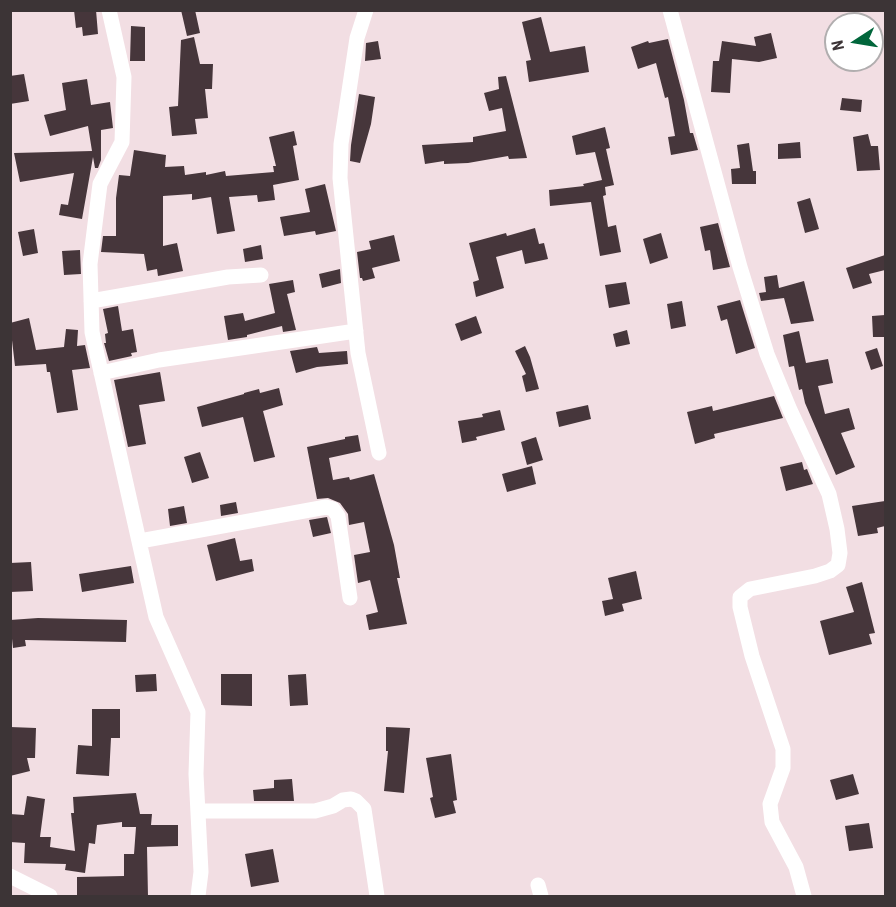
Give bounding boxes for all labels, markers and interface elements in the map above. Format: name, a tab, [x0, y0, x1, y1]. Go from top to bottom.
north arrow	[824, 12, 884, 72]
text: N	[828, 39, 848, 52]

